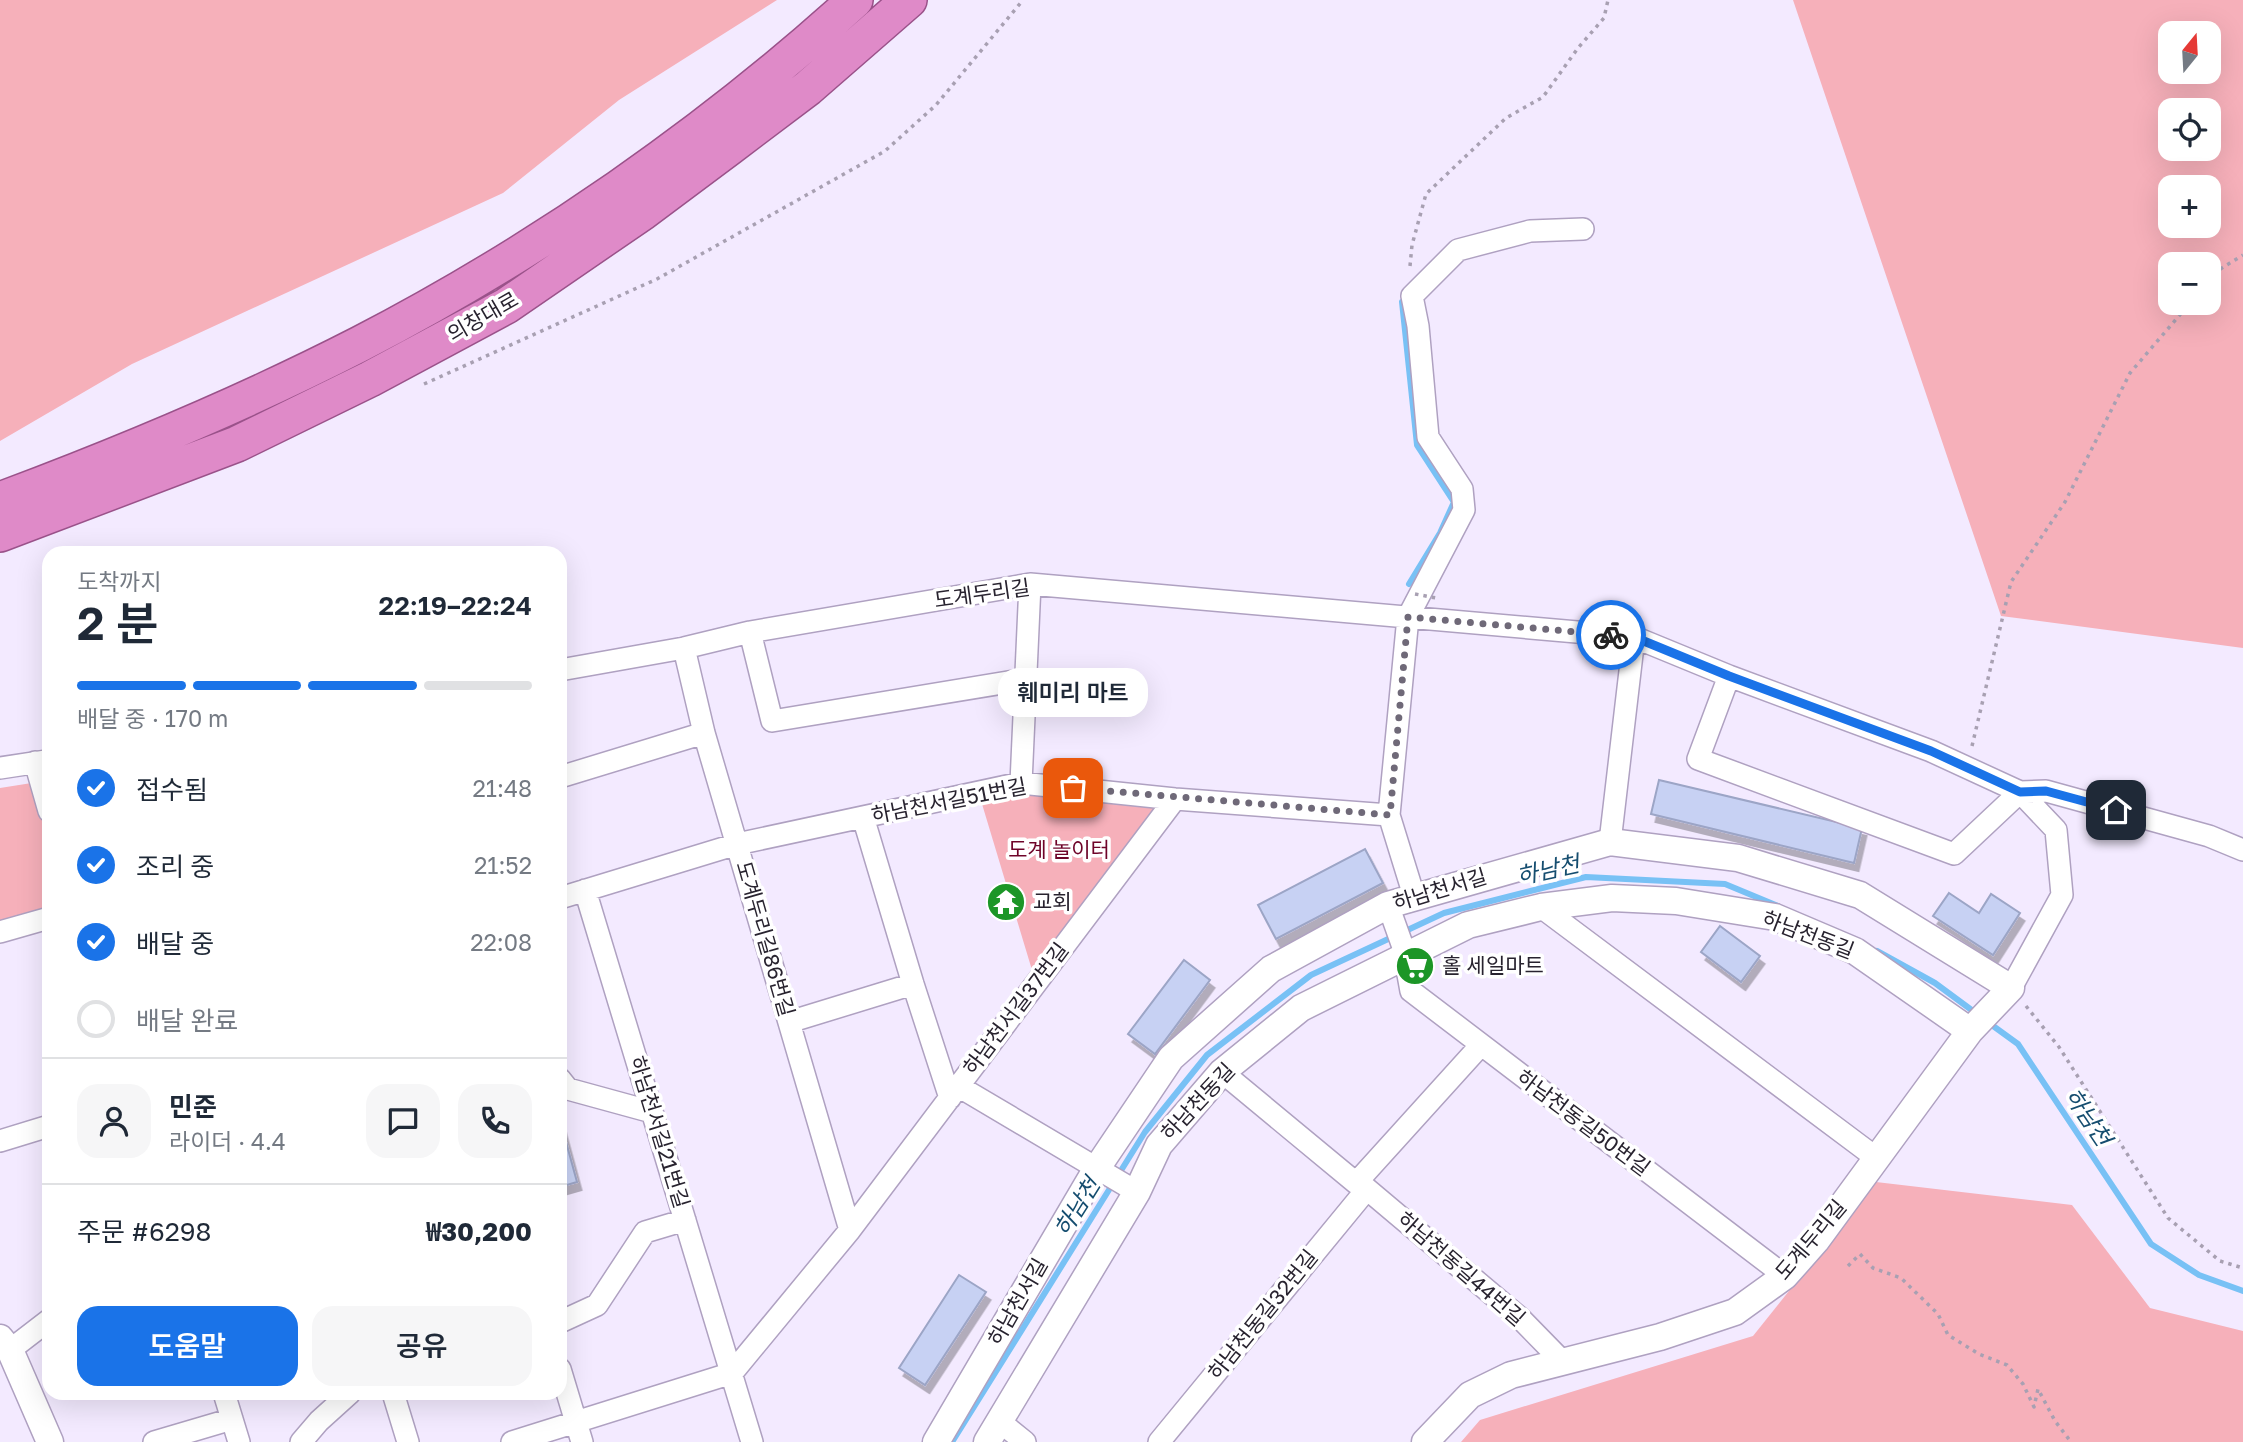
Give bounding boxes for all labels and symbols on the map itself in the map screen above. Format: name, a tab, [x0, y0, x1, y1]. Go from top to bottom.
north arrow	[2158, 21, 2221, 84]
street label: 의창대로	[443, 286, 522, 347]
street label: 도계두리길	[932, 573, 1032, 613]
courier	[1576, 600, 1646, 670]
callout: 훼미리 마트	[998, 669, 1148, 718]
pin	[1043, 758, 1103, 818]
street label: 하남천서길51번길	[869, 772, 1029, 828]
pin	[2086, 780, 2146, 840]
park label: 도계 놀이터	[1008, 836, 1110, 862]
water label: 하남천	[1514, 848, 1585, 889]
street label: 도계두리길86번길	[731, 858, 801, 1020]
street label: 하남천서길	[1390, 862, 1490, 916]
temple icon: 교회	[985, 881, 1027, 923]
place label: 교회	[1033, 888, 1072, 914]
street label: 하남천동길	[1759, 905, 1858, 964]
street label: 하남천서길37번길	[957, 937, 1073, 1080]
supermarket icon: 홀 세일마트	[1394, 945, 1436, 987]
place label: 홀 세일마트	[1442, 952, 1544, 978]
street label: 하남천서길21번길	[624, 1053, 695, 1211]
street label: 하남천동길	[1155, 1057, 1240, 1146]
street label: 하남천동길50번길	[1512, 1064, 1655, 1181]
water label: 하남천	[2059, 1082, 2120, 1153]
water label: 하남천	[1047, 1170, 1106, 1241]
street label: 도계두리길	[1769, 1194, 1851, 1285]
street label: 하남천동길44번길	[1392, 1206, 1531, 1331]
street label: 하남천동길32번길	[1202, 1244, 1323, 1385]
street label: 하남천서길	[982, 1253, 1053, 1350]

